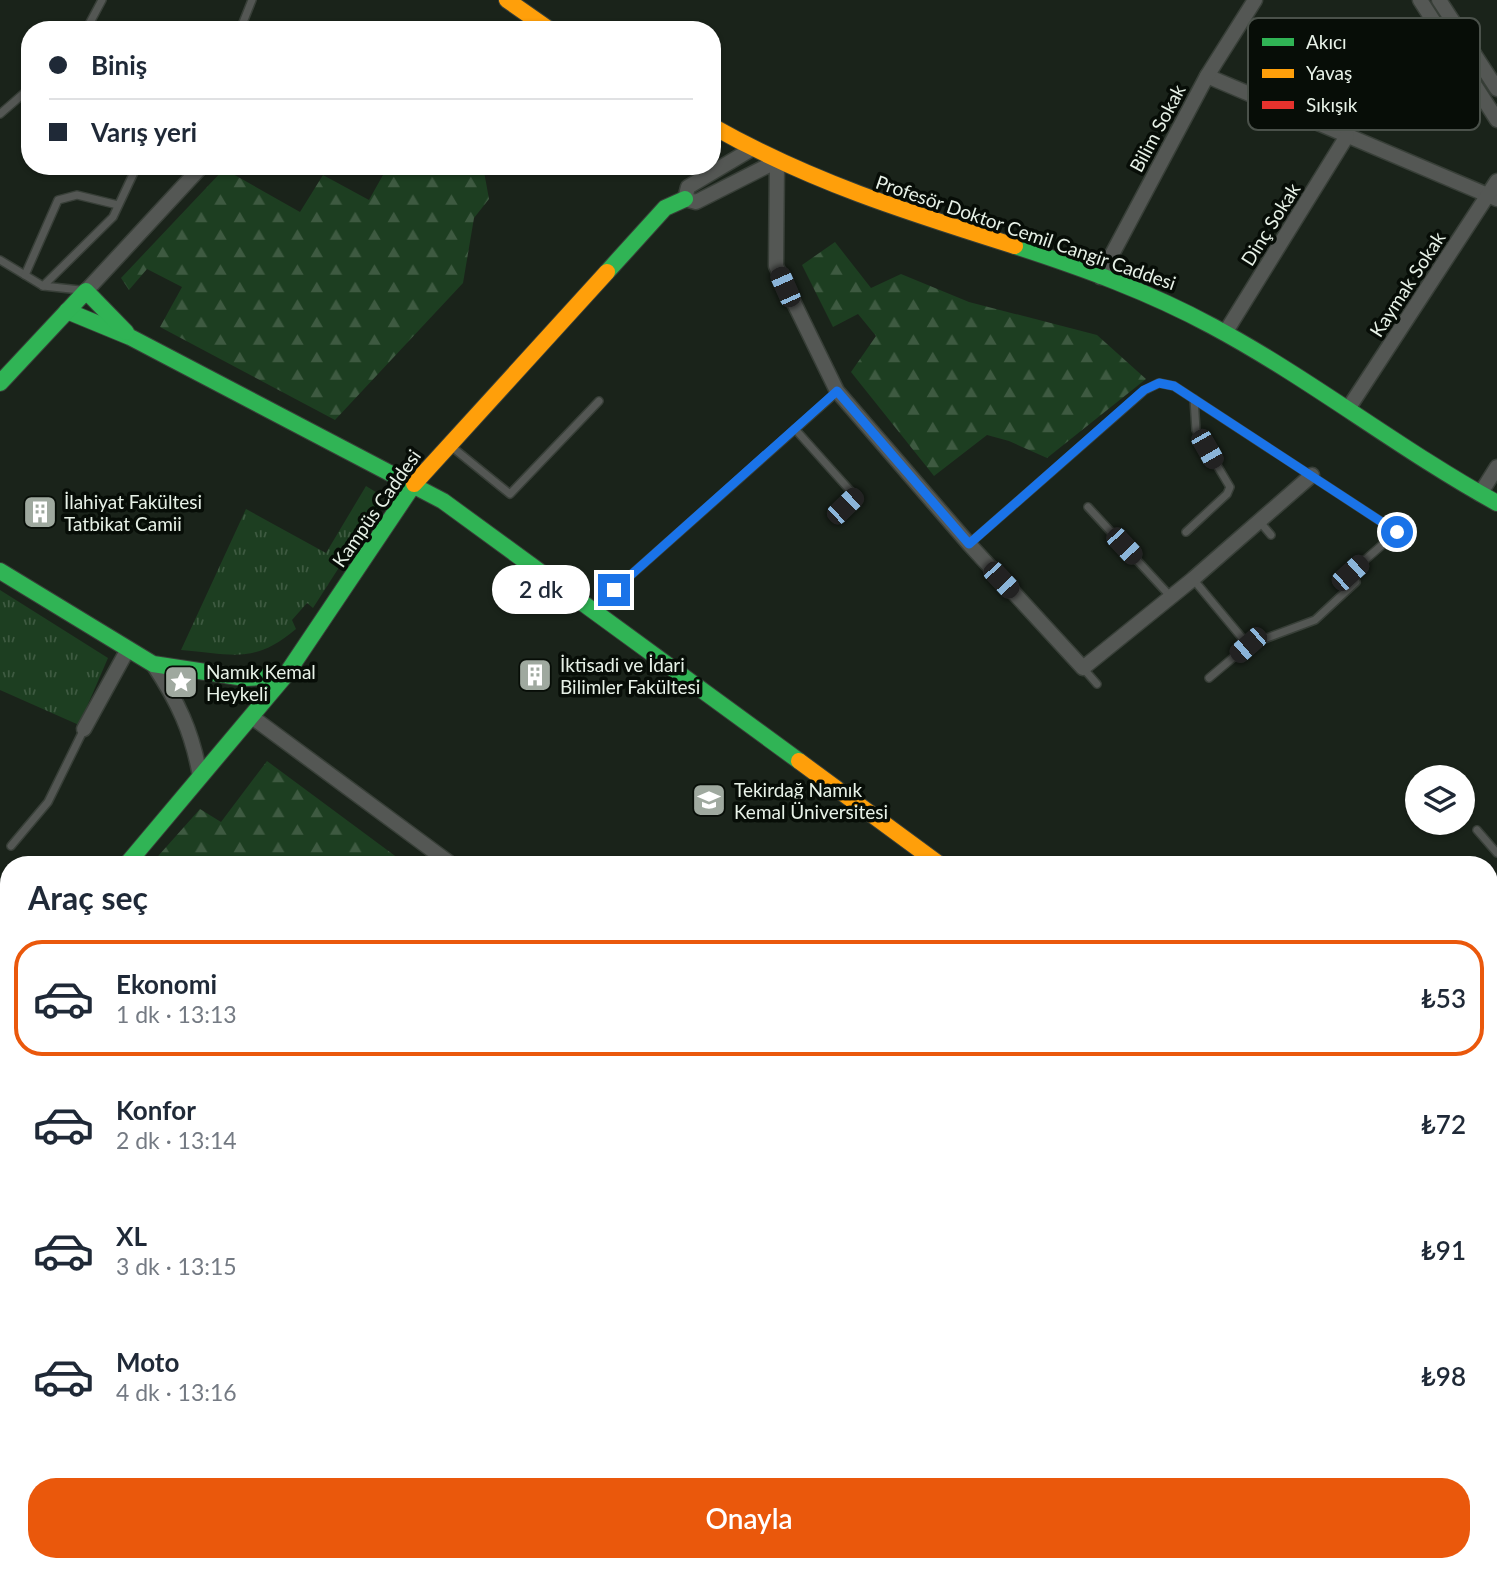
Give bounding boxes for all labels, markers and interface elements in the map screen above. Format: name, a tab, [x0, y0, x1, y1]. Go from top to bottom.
legend	[1248, 18, 1480, 130]
text: Akıcı	[1306, 30, 1347, 53]
text: Biniş	[91, 49, 147, 81]
text: Yavaş	[1306, 61, 1352, 84]
street label: Bilim Sokak	[1124, 80, 1190, 176]
text: Sıkışık	[1306, 93, 1358, 116]
text: Varış yeri	[91, 116, 197, 148]
street label: Profesör Doktor Cemil Cangir Caddesi	[873, 170, 1179, 294]
street label: Dinç Sokak	[1236, 178, 1305, 270]
street label: Kaymak Sokak	[1364, 227, 1450, 341]
car	[767, 264, 804, 310]
car	[1188, 426, 1227, 472]
street label: Kampüs Caddesi	[327, 445, 425, 571]
car	[823, 484, 868, 528]
place label: İlahiyat Fakültesi Tatbikat Camii	[64, 490, 202, 535]
building icon: İlahiyat Fakültesi Tatbikat Camii	[21, 493, 59, 531]
route start	[1381, 516, 1413, 548]
car	[1102, 523, 1147, 569]
car	[1328, 551, 1373, 595]
car	[979, 557, 1024, 603]
callout: 2 dk	[491, 566, 590, 614]
route end	[598, 574, 630, 606]
text: 2 dk	[519, 575, 563, 603]
car	[1226, 623, 1271, 667]
place label: İktisadi ve İdari Bilimler Fakültesi	[560, 653, 700, 698]
building icon: İktisadi ve İdari Bilimler Fakültesi	[516, 656, 554, 694]
place label: Namık Kemal Heykeli	[206, 660, 316, 705]
place icon: Namık Kemal Heykeli	[162, 663, 200, 701]
map controls	[1405, 765, 1475, 835]
button: layers	[1405, 765, 1475, 835]
place label: Tekirdağ Namık Kemal Üniversitesi	[734, 778, 888, 823]
school or university icon: Tekirdağ Namık Kemal Üniversitesi	[690, 781, 728, 819]
text: Araç seç	[28, 878, 148, 917]
icon: car	[32, 967, 95, 1030]
text: Ekonomi	[116, 968, 217, 1000]
text: ₺53	[1421, 982, 1466, 1014]
text: 1 dk · 13:13	[116, 1000, 237, 1028]
icon: car	[32, 1093, 95, 1156]
text: Konfor	[116, 1094, 196, 1126]
text: ₺72	[1421, 1108, 1466, 1140]
text: 2 dk · 13:14	[116, 1126, 237, 1154]
icon: car	[32, 1219, 95, 1282]
text: XL	[116, 1220, 147, 1252]
text: ₺91	[1421, 1234, 1466, 1266]
text: 3 dk · 13:15	[116, 1252, 237, 1280]
icon: car	[32, 1345, 95, 1408]
text: Moto	[116, 1346, 179, 1378]
text: ₺98	[1421, 1360, 1466, 1392]
text: 4 dk · 13:16	[116, 1378, 237, 1406]
button: Onayla	[28, 1478, 1470, 1558]

